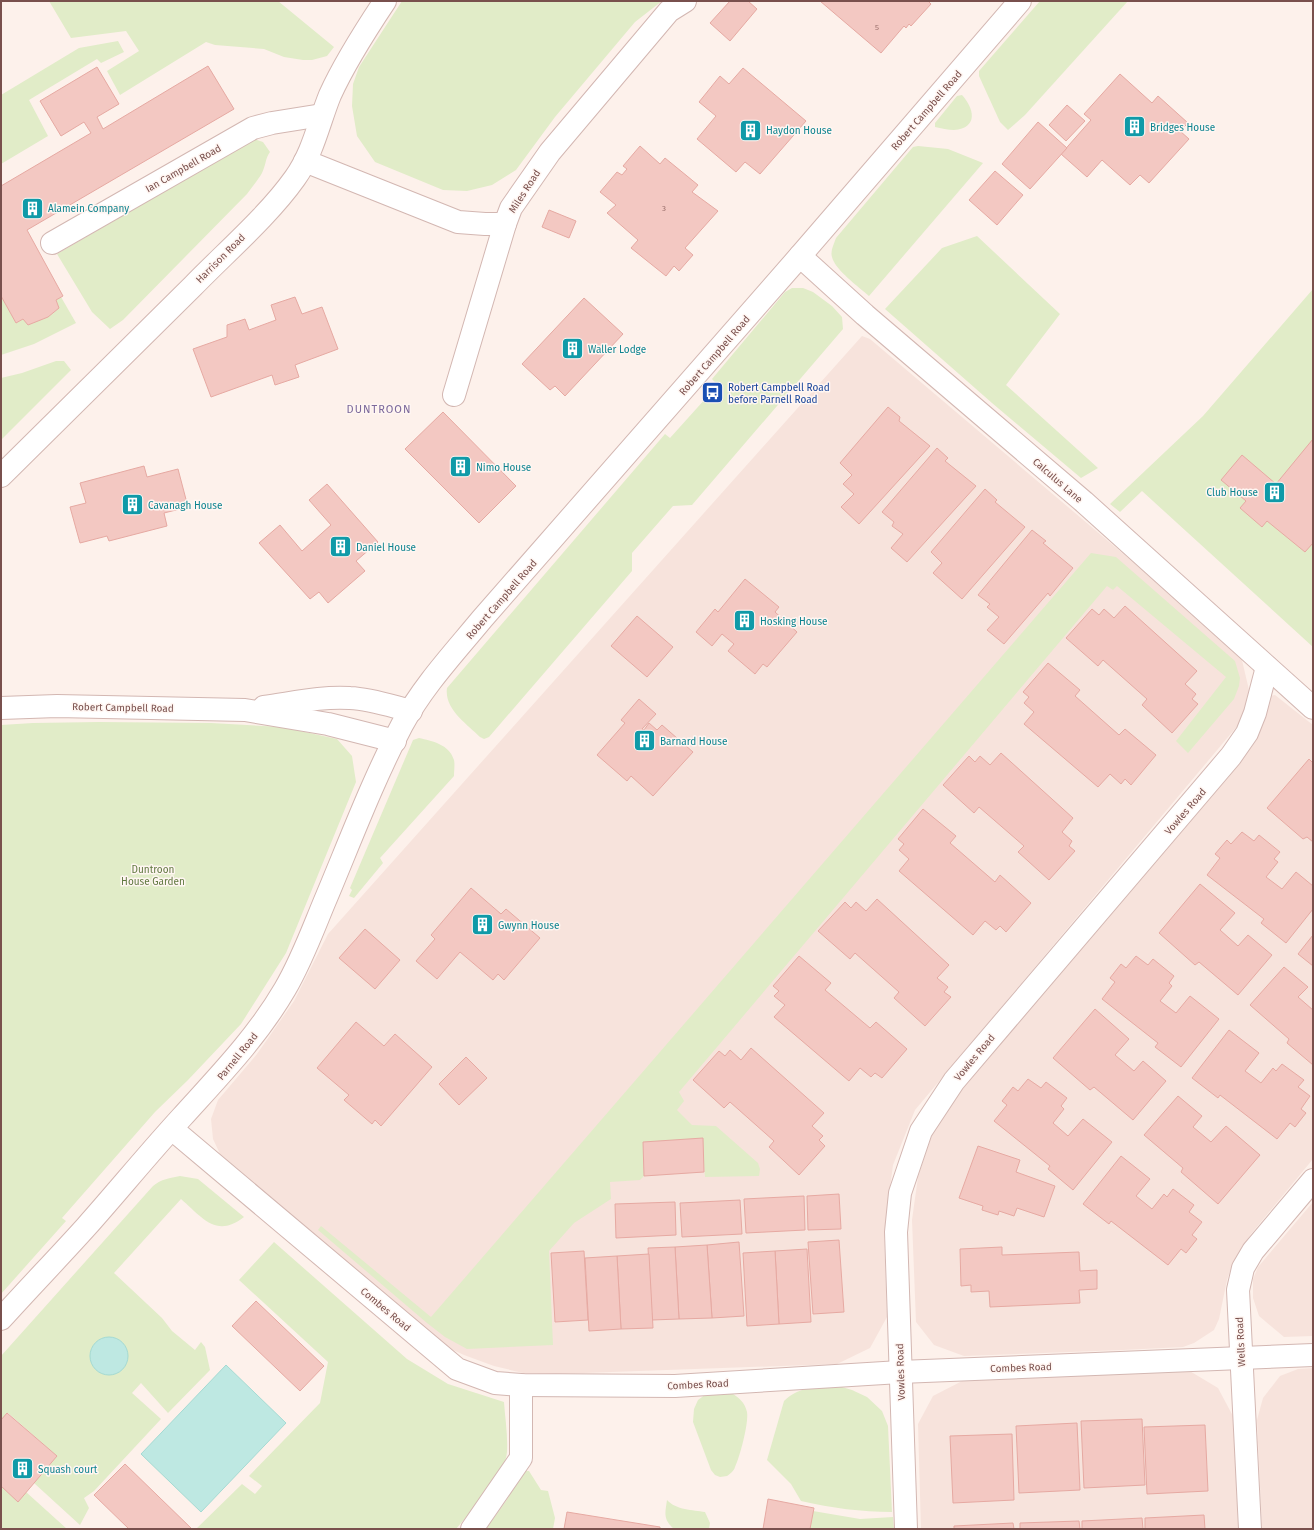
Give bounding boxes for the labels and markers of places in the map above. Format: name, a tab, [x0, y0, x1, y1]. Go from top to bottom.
building icon: Bridges House	[1122, 114, 1148, 140]
building icon: Haydon House	[738, 117, 764, 143]
place label: Bridges House	[1150, 122, 1215, 134]
place label: Haydon House	[766, 125, 832, 137]
building icon: Alamein Company	[19, 195, 45, 221]
place label: Alamein Company	[48, 203, 129, 215]
building icon: Waller Lodge	[560, 336, 586, 362]
place label: Waller Lodge	[588, 344, 646, 356]
bus stop icon: Robert Campbell Road before Parnell Road	[700, 380, 726, 406]
place label: Robert Campbell Road before Parnell Road	[728, 382, 830, 406]
building icon: Nimo House	[448, 454, 474, 480]
place label: Nimo House	[476, 462, 531, 474]
building icon: Club House	[1261, 479, 1287, 505]
place label: Club House	[1207, 487, 1258, 499]
building icon: Cavanagh House	[120, 492, 146, 518]
place label: Cavanagh House	[148, 500, 222, 512]
building icon: Daniel House	[327, 534, 353, 560]
place label: Daniel House	[356, 542, 416, 554]
building icon: Hosking House	[732, 608, 758, 634]
place label: Hosking House	[760, 616, 828, 628]
building icon: Barnard House	[631, 728, 657, 754]
place label: Barnard House	[660, 736, 727, 748]
building icon: Gwynn House	[469, 912, 495, 938]
place label: Gwynn House	[498, 920, 559, 932]
building icon: Squash court	[10, 1456, 36, 1482]
place label: Squash court	[38, 1464, 98, 1476]

